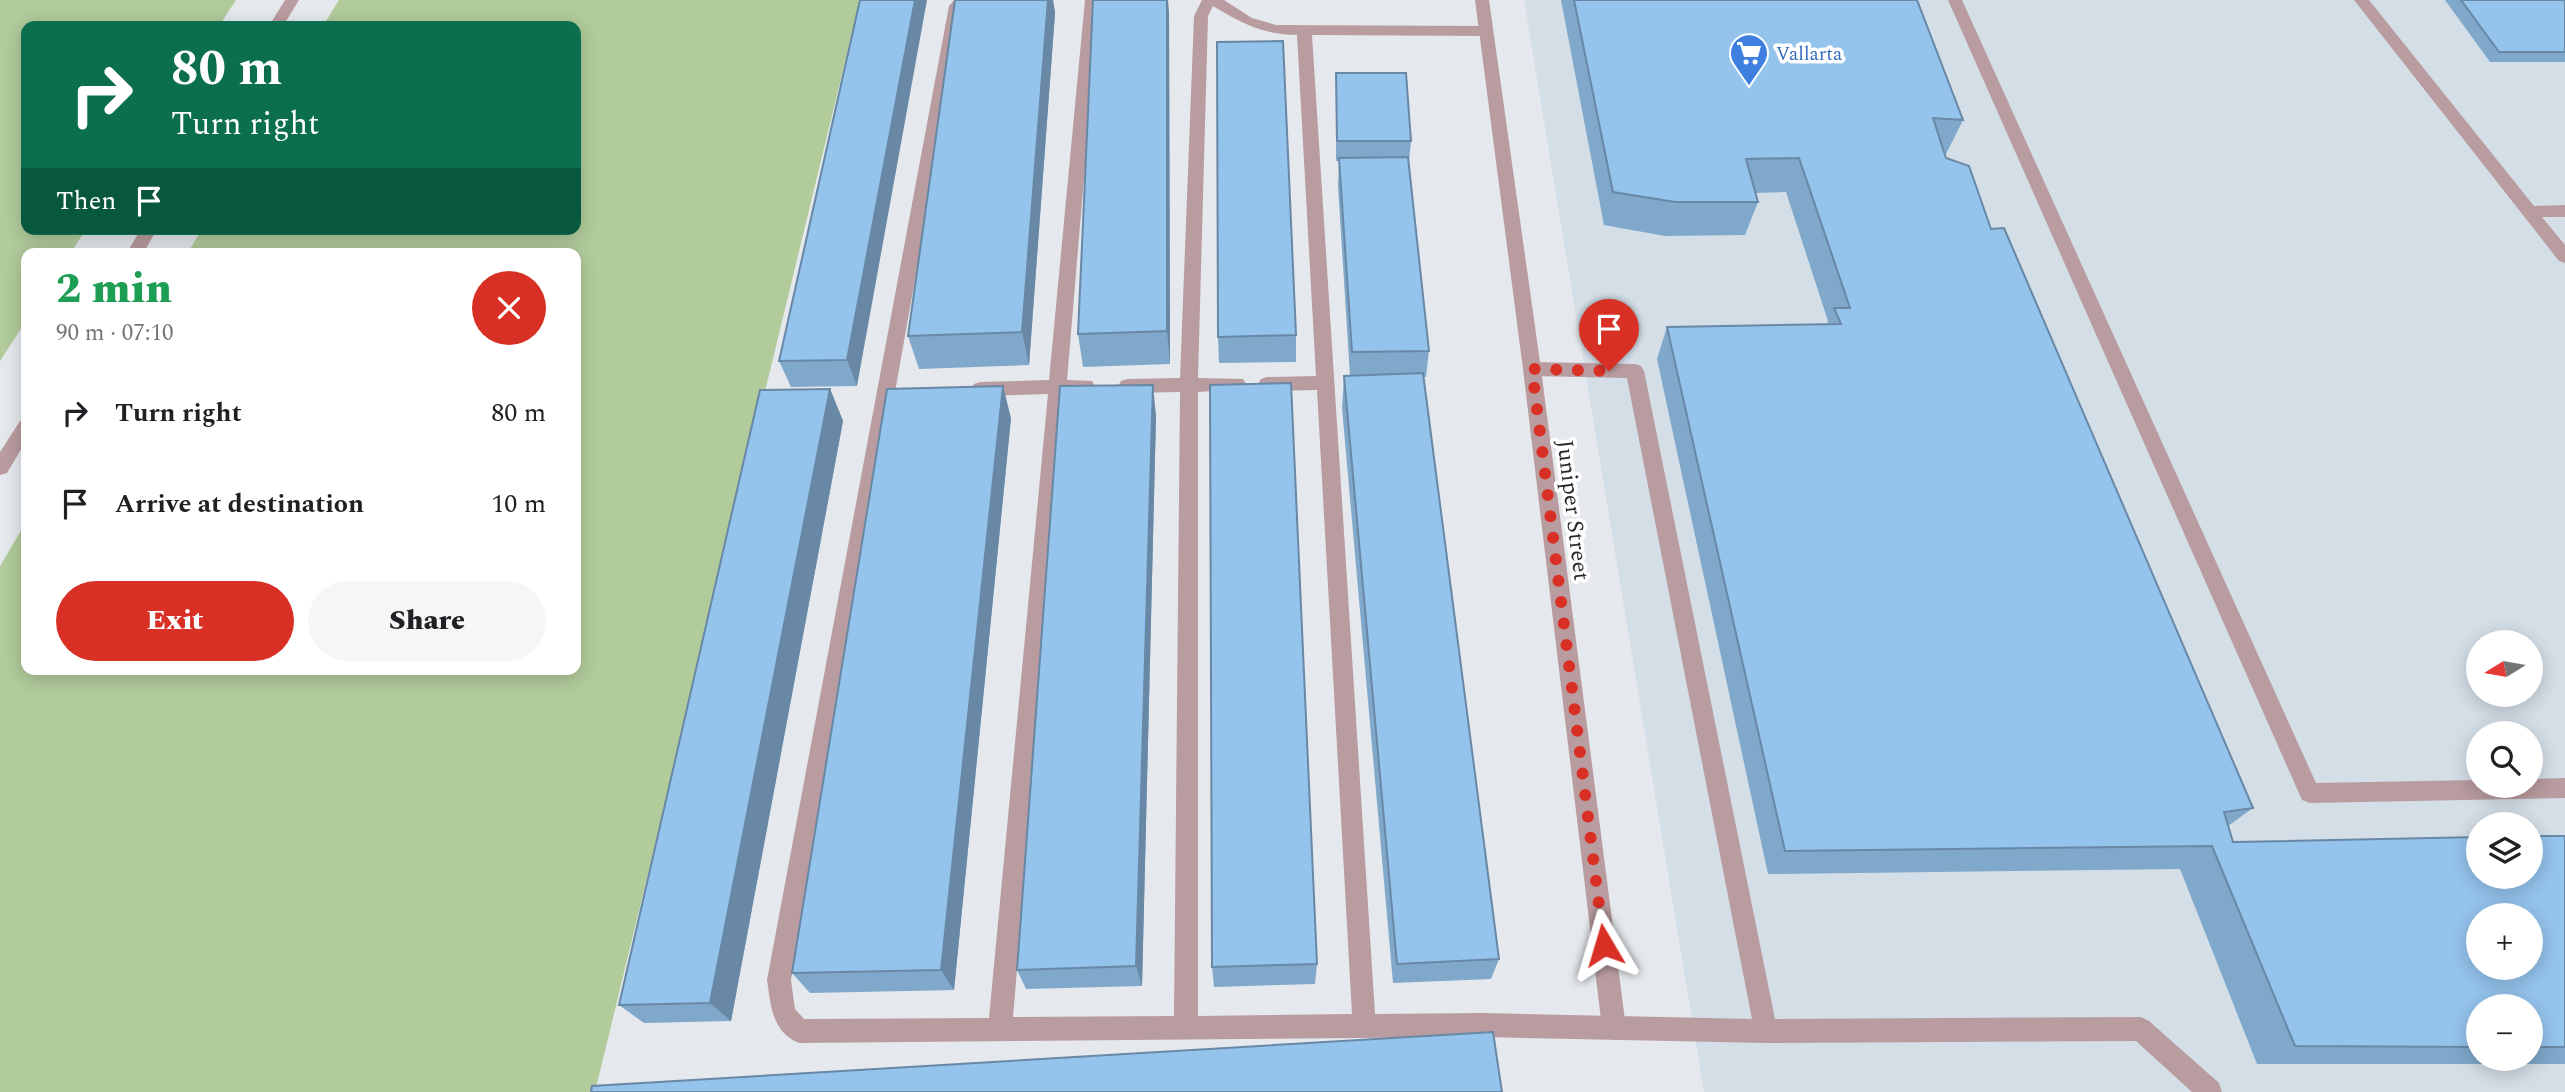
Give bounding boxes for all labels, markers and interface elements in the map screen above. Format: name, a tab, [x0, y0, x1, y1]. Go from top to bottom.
text: 80 m	[171, 32, 282, 107]
supermarket icon: Vallarta	[1728, 32, 1770, 87]
place label: Vallarta	[1776, 40, 1843, 69]
icon: right	[56, 49, 147, 140]
text: Turn right	[171, 100, 319, 149]
text: Then	[56, 181, 116, 221]
icon: arrive	[130, 182, 168, 220]
text: 2 min	[56, 258, 172, 321]
button: close	[472, 271, 546, 345]
pin	[1579, 299, 1639, 371]
icon: arrive	[1590, 310, 1628, 348]
text: 90 m · 07:10	[56, 316, 174, 351]
text: Turn right	[115, 393, 242, 433]
text: 80 m	[491, 393, 546, 433]
icon: right	[56, 394, 94, 432]
street label: Juniper Street	[1547, 438, 1599, 583]
text: Arrive at destination	[115, 484, 364, 524]
text: 10 m	[491, 484, 546, 524]
icon: arrive	[56, 485, 94, 523]
button: Exit	[56, 581, 294, 661]
button: Share	[308, 581, 546, 661]
north arrow	[2466, 630, 2543, 707]
map controls	[2466, 630, 2543, 1071]
button: search	[2466, 721, 2543, 798]
button: layers	[2466, 812, 2543, 889]
button: +	[2466, 903, 2543, 980]
position arrow	[1567, 908, 1641, 982]
button: −	[2466, 994, 2543, 1071]

